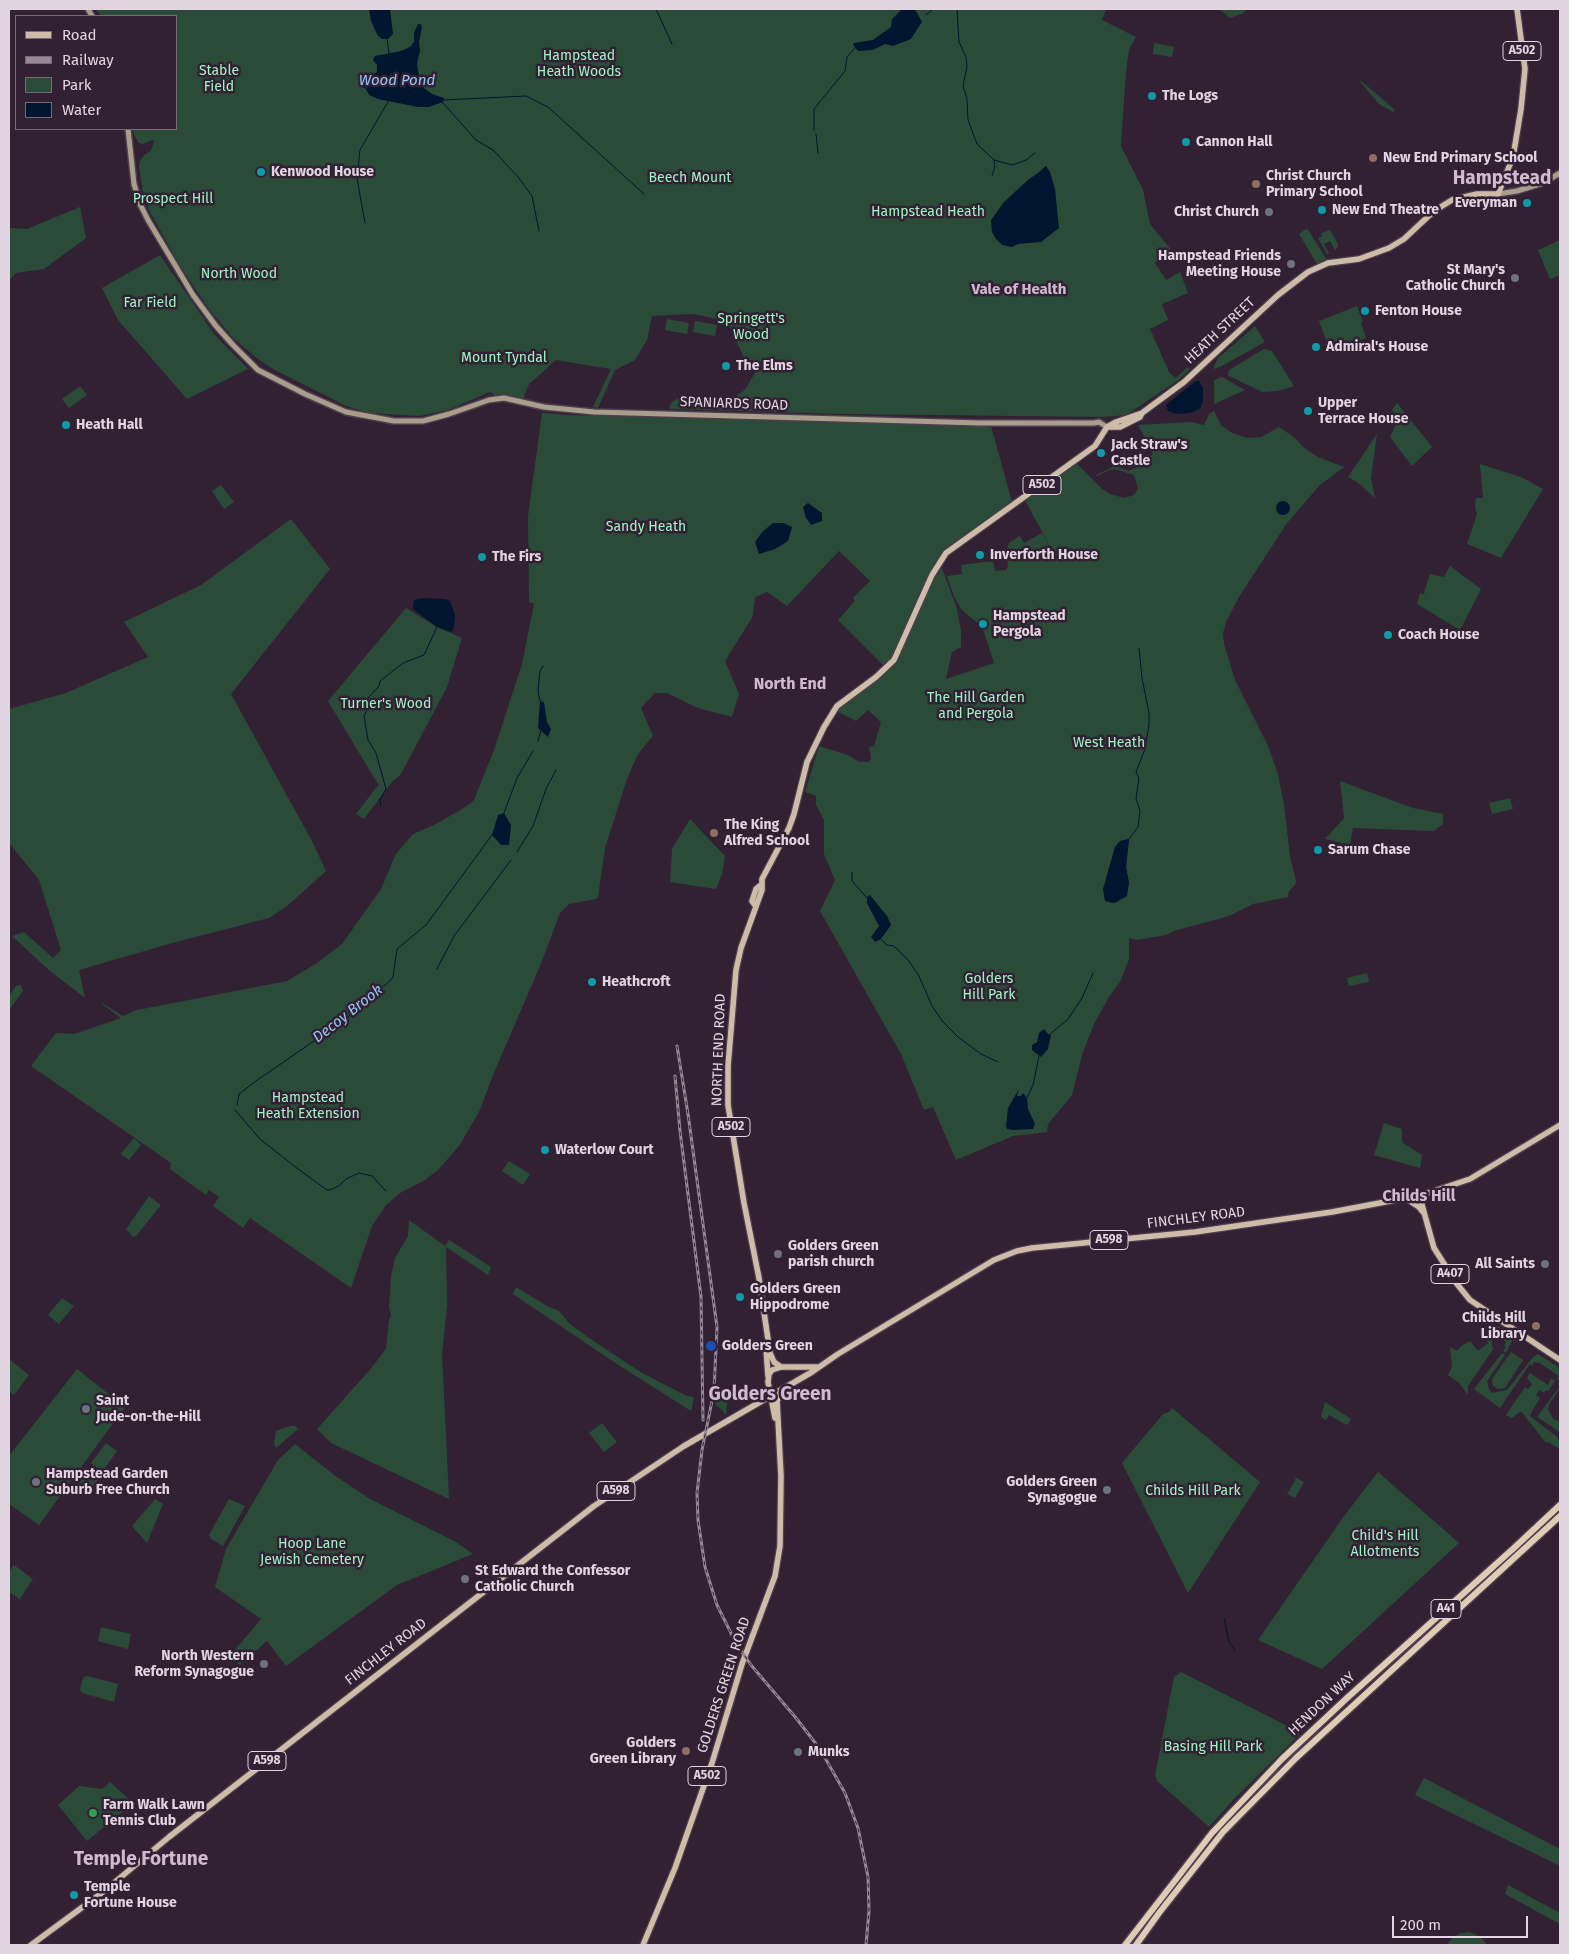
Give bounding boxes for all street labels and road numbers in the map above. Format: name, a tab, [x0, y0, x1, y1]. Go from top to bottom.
road number: A502	[1503, 41, 1541, 60]
street label: HEATH STREET	[1181, 294, 1259, 368]
street label: SPANIARDS ROAD	[680, 394, 788, 414]
road number: A502	[1023, 476, 1061, 494]
street label: NORTH END ROAD	[709, 993, 729, 1107]
road number: A502	[712, 1118, 750, 1136]
street label: FINCHLEY ROAD	[1146, 1204, 1246, 1232]
road number: A598	[1090, 1230, 1128, 1250]
road number: A407	[1431, 1264, 1469, 1284]
road number: A598	[597, 1482, 635, 1500]
road number: A41	[1431, 1600, 1461, 1618]
street label: FINCHLEY ROAD	[342, 1615, 430, 1689]
street label: GOLDERS GREEN ROAD	[694, 1615, 754, 1755]
street label: HENDON WAY	[1285, 1669, 1359, 1739]
road number: A598	[248, 1752, 286, 1770]
road number: A502	[688, 1766, 726, 1785]

